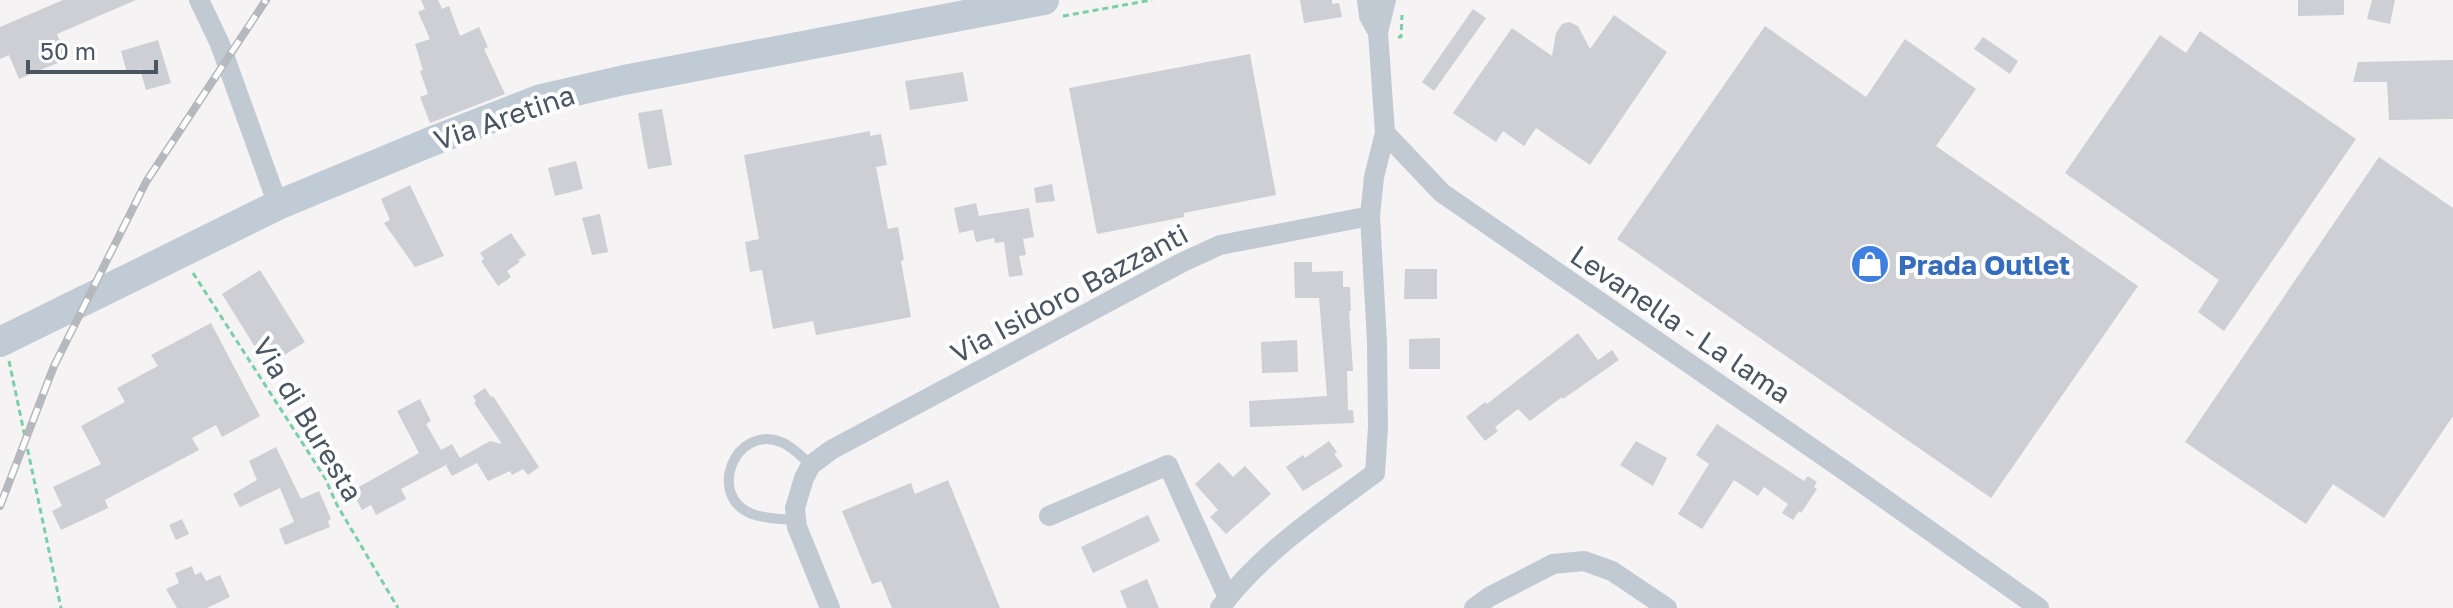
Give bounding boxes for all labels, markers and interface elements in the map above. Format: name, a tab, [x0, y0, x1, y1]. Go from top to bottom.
scale bar	[28, 24, 156, 74]
text: 50 m	[40, 36, 96, 65]
street label: Via Aretina	[429, 78, 579, 156]
street label: Via Isidoro Bazzanti	[945, 217, 1193, 369]
street label: Levanella - La lama	[1565, 238, 1797, 410]
shop icon: Prada Outlet	[1849, 243, 1891, 285]
place label: Prada Outlet	[1898, 248, 2070, 281]
street label: Via di Buresta	[246, 331, 370, 507]

